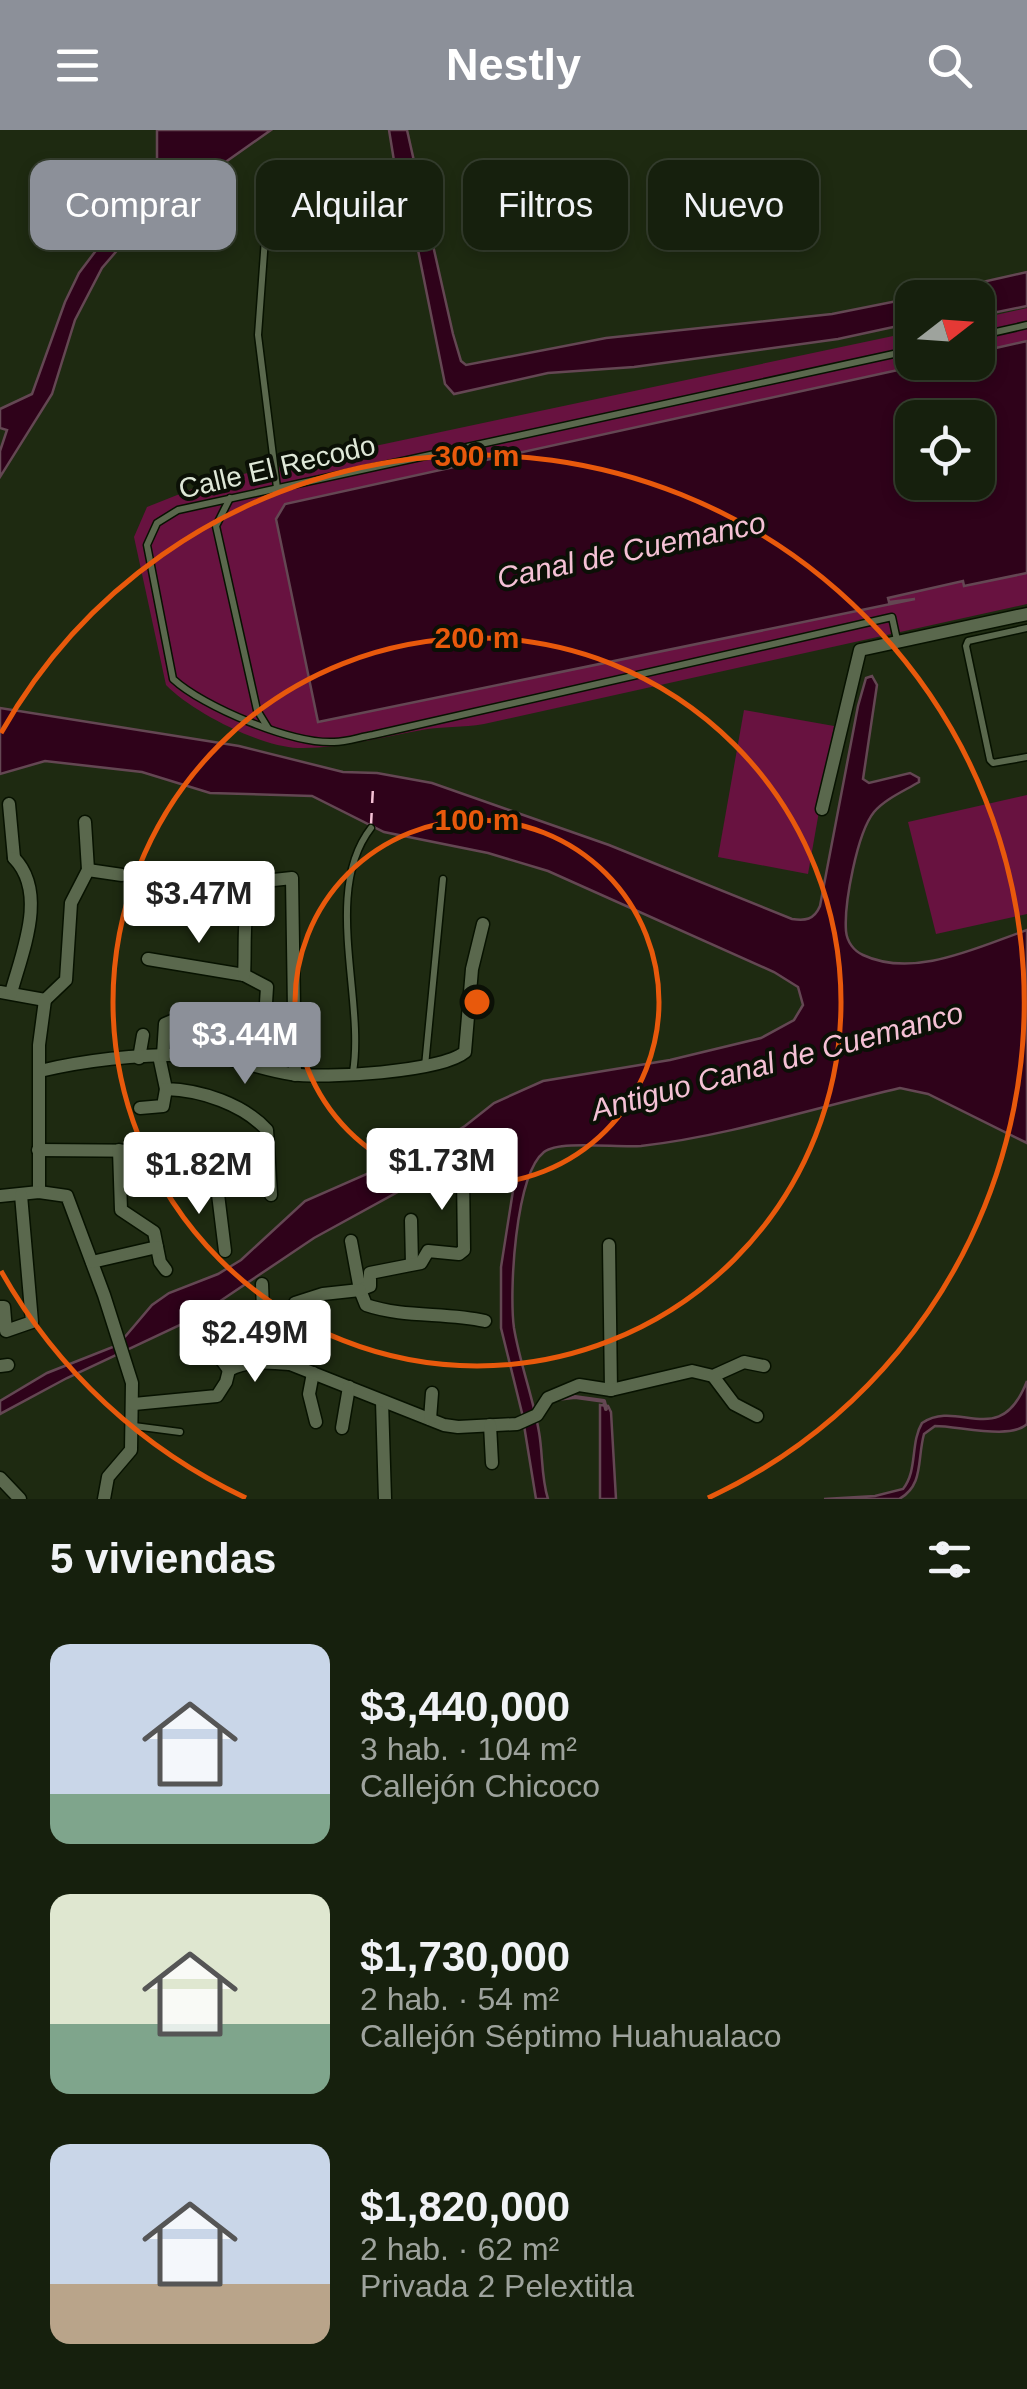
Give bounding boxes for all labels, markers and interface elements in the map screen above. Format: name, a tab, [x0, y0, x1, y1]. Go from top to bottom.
icon: menu	[50, 38, 105, 93]
icon: search	[922, 38, 977, 93]
text: Nestly	[446, 39, 581, 90]
chip: Comprar	[30, 160, 236, 250]
chip: Alquilar	[256, 160, 443, 250]
chip: Filtros	[463, 160, 628, 250]
chip: Nuevo	[648, 160, 819, 250]
north arrow	[895, 280, 995, 380]
map controls	[895, 280, 995, 500]
button: locate	[895, 400, 995, 500]
street label: Calle El Recodo	[176, 429, 378, 505]
text: 300 m	[434, 439, 520, 472]
water label: Canal de Cuemanco	[494, 505, 768, 595]
text: 200 m	[434, 621, 520, 654]
text: 100 m	[434, 803, 520, 836]
pin: $3.47M	[118, 861, 280, 946]
text: $3.47M	[146, 875, 252, 911]
centre of rings	[459, 984, 495, 1020]
water label: Antiguo Canal de Cuemanco	[586, 995, 967, 1127]
pin: $3.44M	[164, 1002, 326, 1087]
text: $3.44M	[192, 1016, 298, 1052]
pin: $1.73M	[361, 1128, 523, 1213]
pin: $1.82M	[118, 1132, 280, 1217]
text: $1.73M	[389, 1142, 495, 1178]
text: $1.82M	[146, 1146, 252, 1182]
pin: $2.49M	[174, 1300, 336, 1385]
text: $2.49M	[202, 1314, 308, 1350]
icon: filters	[922, 1532, 977, 1587]
text: 5 viviendas	[50, 1535, 276, 1582]
text: $3,440,000	[360, 1683, 570, 1730]
icon: home	[130, 1684, 250, 1804]
text: 3 hab. · 104 m²	[360, 1731, 577, 1767]
text: Callejón Chicoco	[360, 1768, 600, 1804]
text: $1,730,000	[360, 1933, 570, 1980]
icon: home	[130, 1934, 250, 2054]
text: 2 hab. · 54 m²	[360, 1981, 559, 2017]
text: Callejón Séptimo Huahualaco	[360, 2018, 782, 2054]
text: $1,820,000	[360, 2183, 570, 2230]
icon: home	[130, 2184, 250, 2304]
text: 2 hab. · 62 m²	[360, 2231, 559, 2267]
text: Privada 2 Pelextitla	[360, 2268, 634, 2304]

